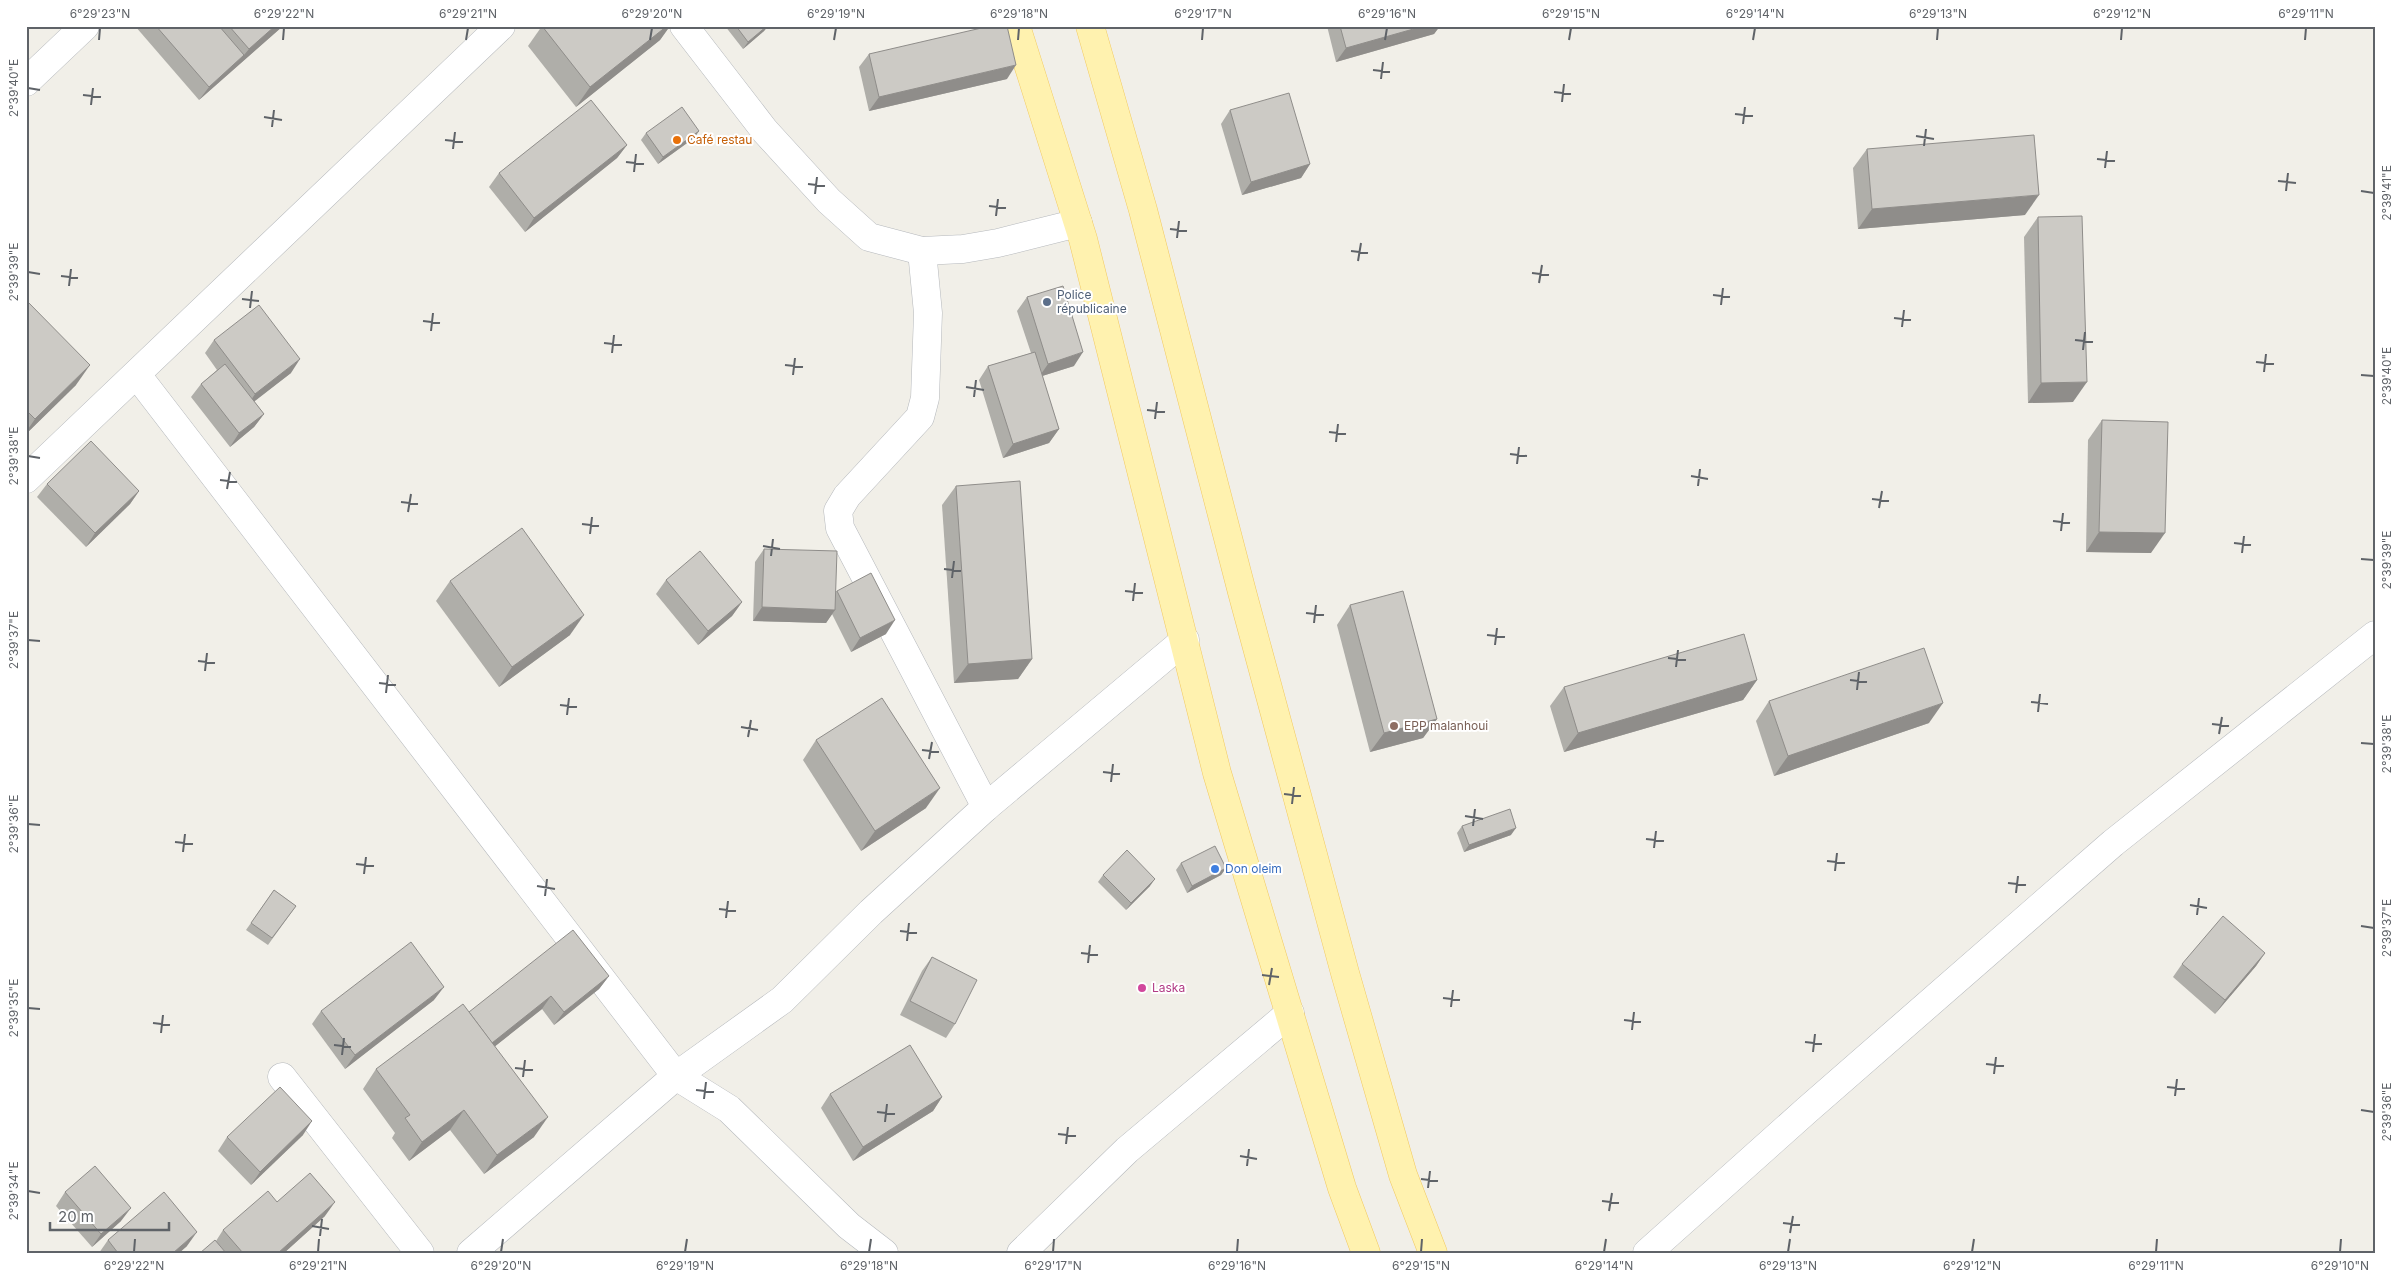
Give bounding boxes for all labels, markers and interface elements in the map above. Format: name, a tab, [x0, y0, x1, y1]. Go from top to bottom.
text: 6°29'23"N	[70, 6, 130, 21]
text: 6°29'22"N	[254, 6, 314, 21]
text: 6°29'21"N	[439, 6, 497, 21]
text: 6°29'20"N	[622, 6, 682, 21]
text: 6°29'19"N	[807, 6, 865, 21]
text: 6°29'18"N	[990, 6, 1048, 21]
text: 6°29'17"N	[1174, 6, 1232, 21]
text: 6°29'16"N	[1358, 6, 1416, 21]
text: 6°29'15"N	[1542, 6, 1600, 21]
text: 6°29'14"N	[1726, 6, 1784, 21]
text: 6°29'13"N	[1909, 6, 1967, 21]
text: 6°29'12"N	[2093, 6, 2151, 21]
text: 6°29'11"N	[2278, 6, 2334, 21]
text: 2°39'40"E	[6, 59, 21, 117]
place label: Café restau	[687, 132, 752, 147]
marker: Café restau	[671, 134, 683, 146]
text: 2°39'41"E	[2379, 165, 2394, 221]
text: 2°39'39"E	[6, 243, 21, 301]
place label: Police républicaine	[1057, 287, 1127, 316]
marker: Police républicaine	[1041, 296, 1053, 308]
text: 2°39'40"E	[2379, 347, 2394, 405]
text: 2°39'38"E	[6, 427, 21, 485]
text: 2°39'39"E	[2379, 531, 2394, 589]
text: 2°39'37"E	[6, 611, 21, 669]
text: 2°39'38"E	[2379, 715, 2394, 773]
place label: EPP malanhoui	[1404, 718, 1488, 733]
marker: EPP malanhoui	[1388, 720, 1400, 732]
text: 2°39'36"E	[6, 795, 21, 853]
place label: Don oleim	[1225, 861, 1282, 876]
marker: Don oleim	[1209, 863, 1221, 875]
text: 2°39'37"E	[2379, 899, 2394, 957]
text: 2°39'35"E	[6, 979, 21, 1037]
place label: Laska	[1152, 980, 1185, 995]
marker: Laska	[1136, 982, 1148, 994]
text: 2°39'36"E	[2379, 1083, 2394, 1141]
text: 2°39'34"E	[6, 1161, 21, 1221]
scale bar	[50, 1199, 169, 1231]
text: 20 m	[58, 1207, 94, 1226]
text: 6°29'22"N	[104, 1258, 164, 1273]
text: 6°29'21"N	[289, 1258, 347, 1273]
text: 6°29'20"N	[471, 1258, 531, 1273]
text: 6°29'19"N	[656, 1258, 714, 1273]
text: 6°29'18"N	[840, 1258, 898, 1273]
text: 6°29'17"N	[1024, 1258, 1082, 1273]
text: 6°29'16"N	[1208, 1258, 1266, 1273]
text: 6°29'15"N	[1392, 1258, 1450, 1273]
text: 6°29'14"N	[1575, 1258, 1633, 1273]
text: 6°29'13"N	[1759, 1258, 1817, 1273]
text: 6°29'12"N	[1943, 1258, 2001, 1273]
text: 6°29'11"N	[2128, 1258, 2184, 1273]
text: 6°29'10"N	[2311, 1258, 2369, 1273]

